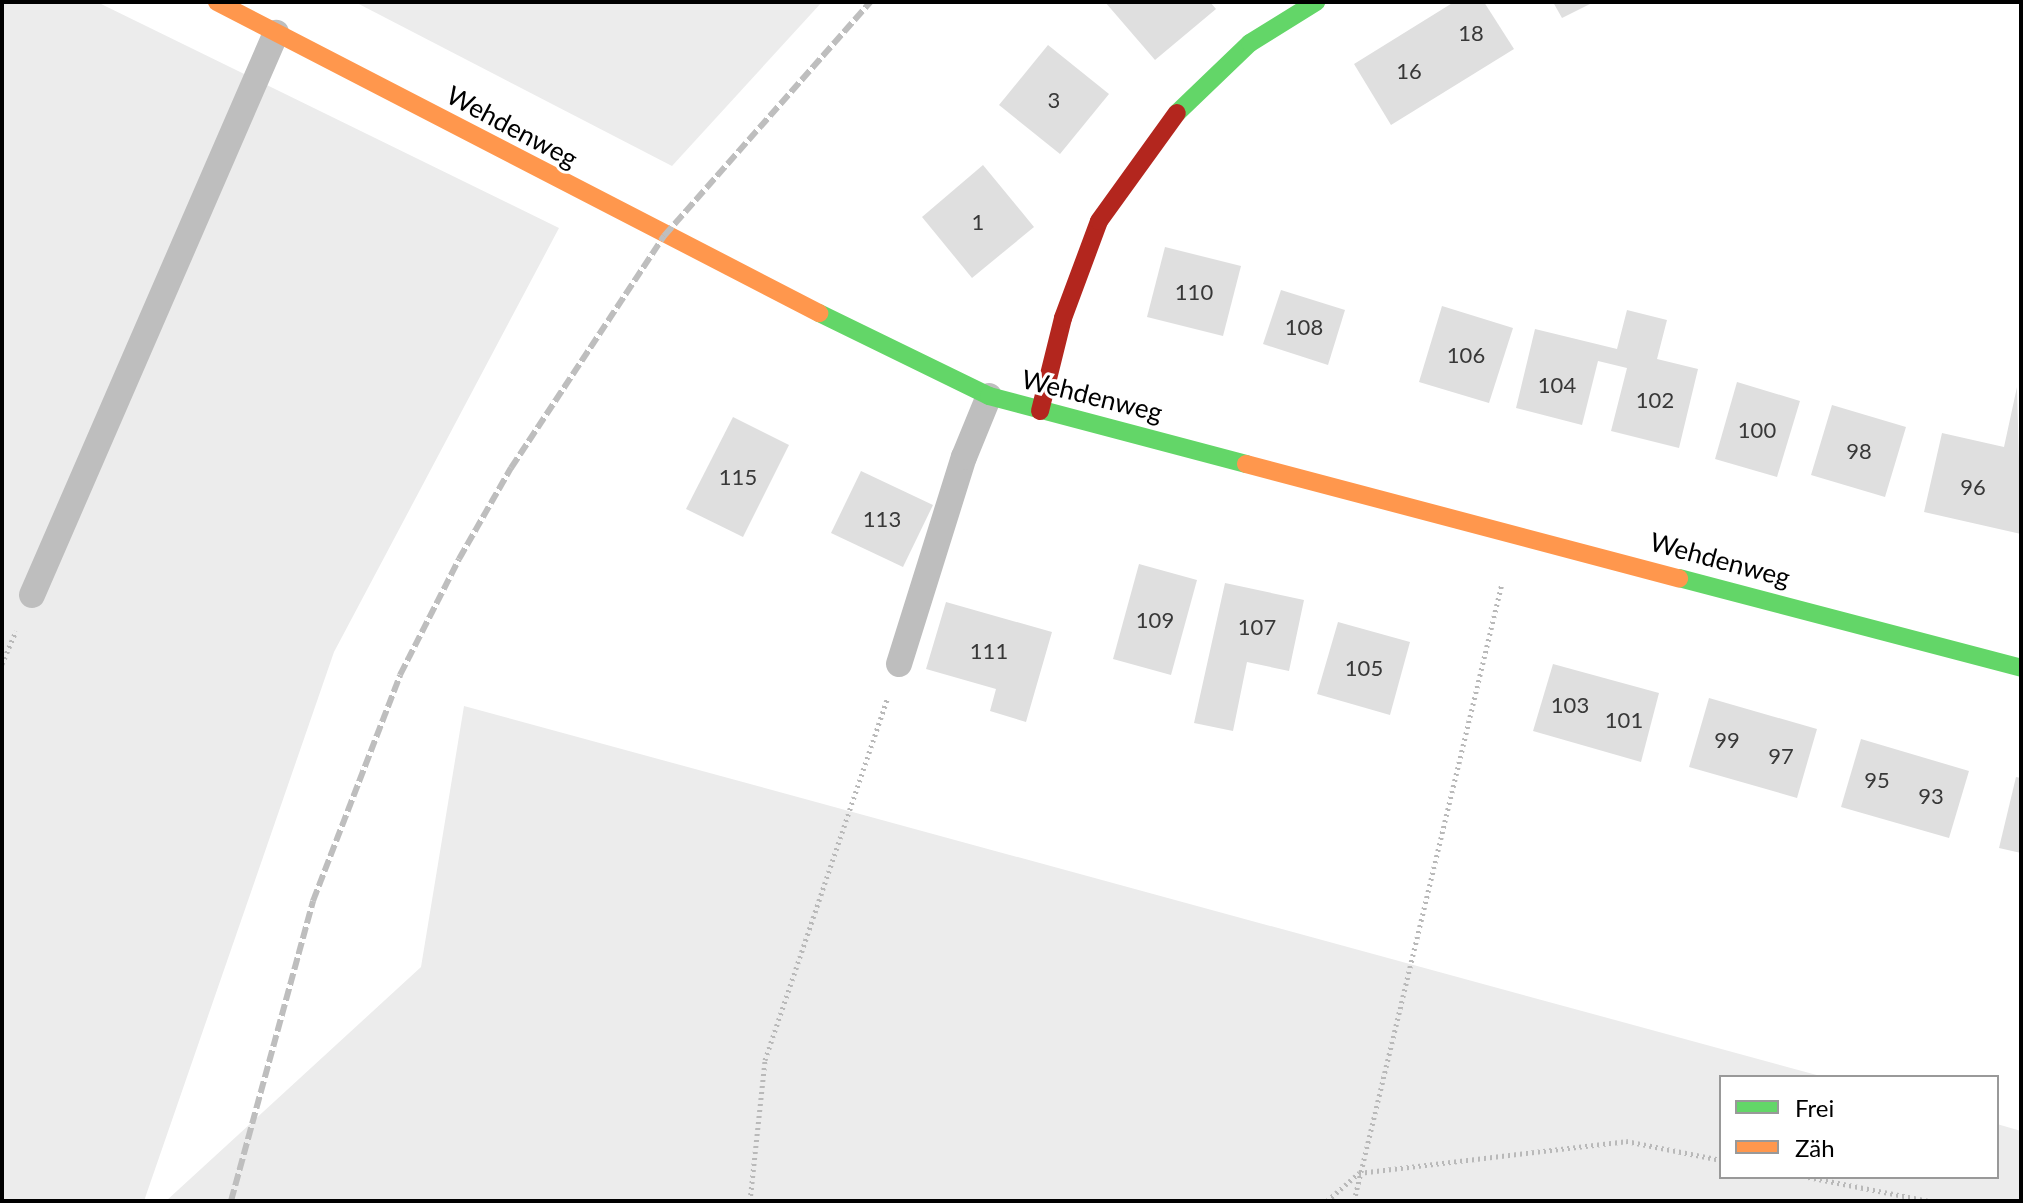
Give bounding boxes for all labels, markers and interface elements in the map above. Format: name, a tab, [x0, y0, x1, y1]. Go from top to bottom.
house number: 18	[1458, 20, 1484, 46]
house number: 16	[1396, 58, 1422, 84]
street label: Wehdenweg	[441, 79, 583, 175]
house number: 3	[1048, 87, 1060, 113]
house number: 1	[972, 209, 984, 235]
house number: 110	[1175, 279, 1213, 305]
house number: 108	[1285, 314, 1323, 340]
house number: 106	[1447, 342, 1485, 368]
street label: Wehdenweg	[1018, 363, 1166, 429]
house number: 104	[1538, 372, 1576, 398]
house number: 102	[1636, 387, 1674, 413]
house number: 100	[1738, 417, 1776, 443]
house number: 98	[1846, 438, 1872, 464]
house number: 115	[719, 464, 757, 490]
house number: 96	[1960, 474, 1986, 500]
house number: 113	[863, 506, 901, 532]
street label: Wehdenweg	[1646, 526, 1794, 594]
house number: 109	[1136, 607, 1174, 633]
house number: 107	[1238, 614, 1276, 640]
house number: 111	[970, 638, 1008, 664]
house number: 105	[1345, 655, 1383, 681]
house number: 103	[1551, 692, 1589, 718]
house number: 101	[1605, 707, 1643, 733]
house number: 99	[1714, 727, 1740, 753]
house number: 97	[1768, 743, 1794, 769]
house number: 95	[1864, 767, 1890, 793]
house number: 93	[1918, 783, 1944, 809]
legend	[1719, 1075, 1999, 1179]
text: Frei	[1795, 1093, 1834, 1122]
text: Zäh	[1795, 1133, 1835, 1162]

